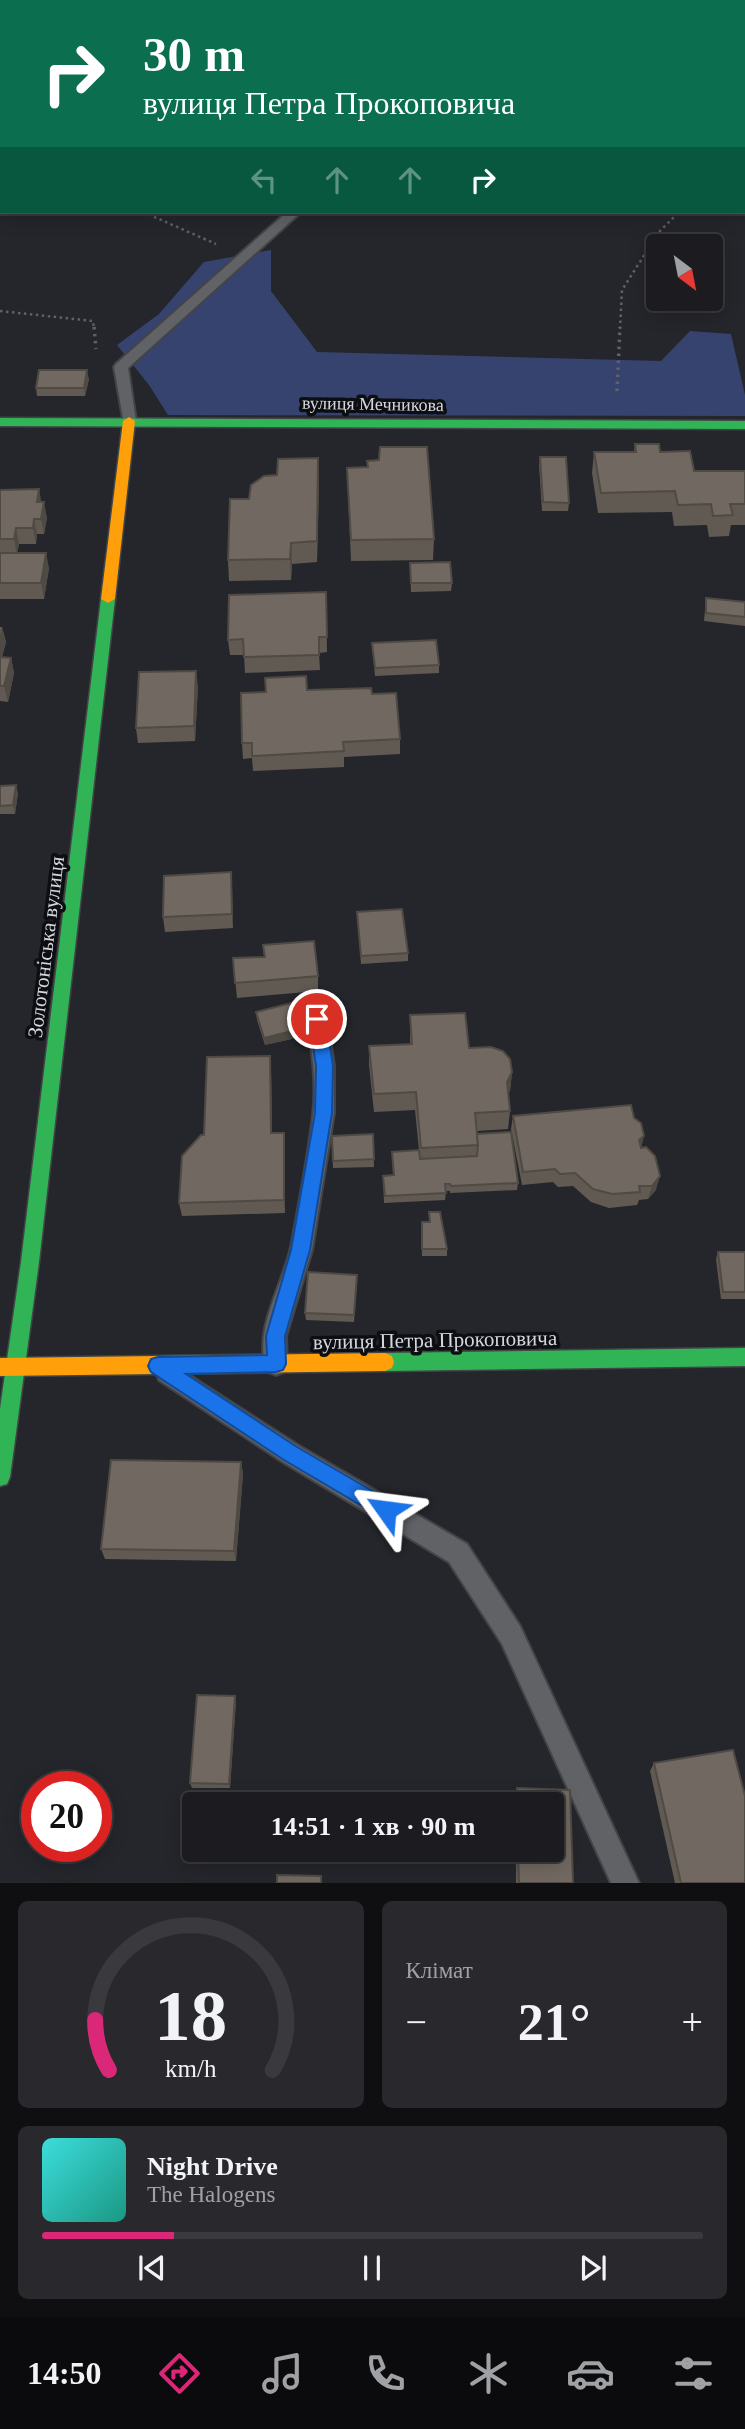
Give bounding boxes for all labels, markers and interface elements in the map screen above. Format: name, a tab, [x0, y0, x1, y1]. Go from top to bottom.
text: 30 m	[143, 27, 245, 82]
icon: right	[28, 28, 119, 119]
text: вулиця Петра Прокоповича	[143, 85, 515, 121]
icon: left	[245, 161, 283, 199]
icon: ahead	[318, 161, 356, 199]
icon: ahead	[391, 161, 429, 199]
icon: right	[464, 161, 502, 199]
north arrow	[646, 234, 723, 312]
map controls	[646, 234, 723, 311]
street label: вулиця Мечникова	[302, 393, 444, 415]
street label: Золотоніська вулиця	[23, 855, 69, 1039]
pin	[287, 989, 347, 1049]
icon: arrive	[298, 1000, 336, 1038]
street label: вулиця Петра Прокоповича	[313, 1326, 558, 1354]
position arrow	[349, 1473, 423, 1547]
speed limit sign: 20	[21, 1771, 112, 1862]
text: 14:51 · 1 хв · 90 m	[271, 1812, 475, 1841]
text: Клімат	[406, 1958, 473, 1983]
text: 18	[154, 1976, 227, 2057]
text: 21°	[518, 1994, 591, 2051]
text: −	[406, 2001, 427, 2043]
text: +	[682, 2001, 703, 2043]
text: km/h	[165, 2055, 217, 2082]
text: Night Drive	[147, 2152, 278, 2181]
text: The Halogens	[147, 2182, 275, 2207]
icon: previous	[133, 2249, 171, 2287]
icon: pause	[353, 2249, 391, 2287]
icon: next	[574, 2249, 612, 2287]
icon: directions	[155, 2349, 204, 2398]
icon: music	[258, 2349, 307, 2398]
icon: phone	[361, 2349, 410, 2398]
icon: climate	[464, 2349, 513, 2398]
icon: car	[566, 2349, 615, 2398]
icon: filters	[669, 2349, 718, 2398]
text: 14:50	[27, 2355, 102, 2391]

